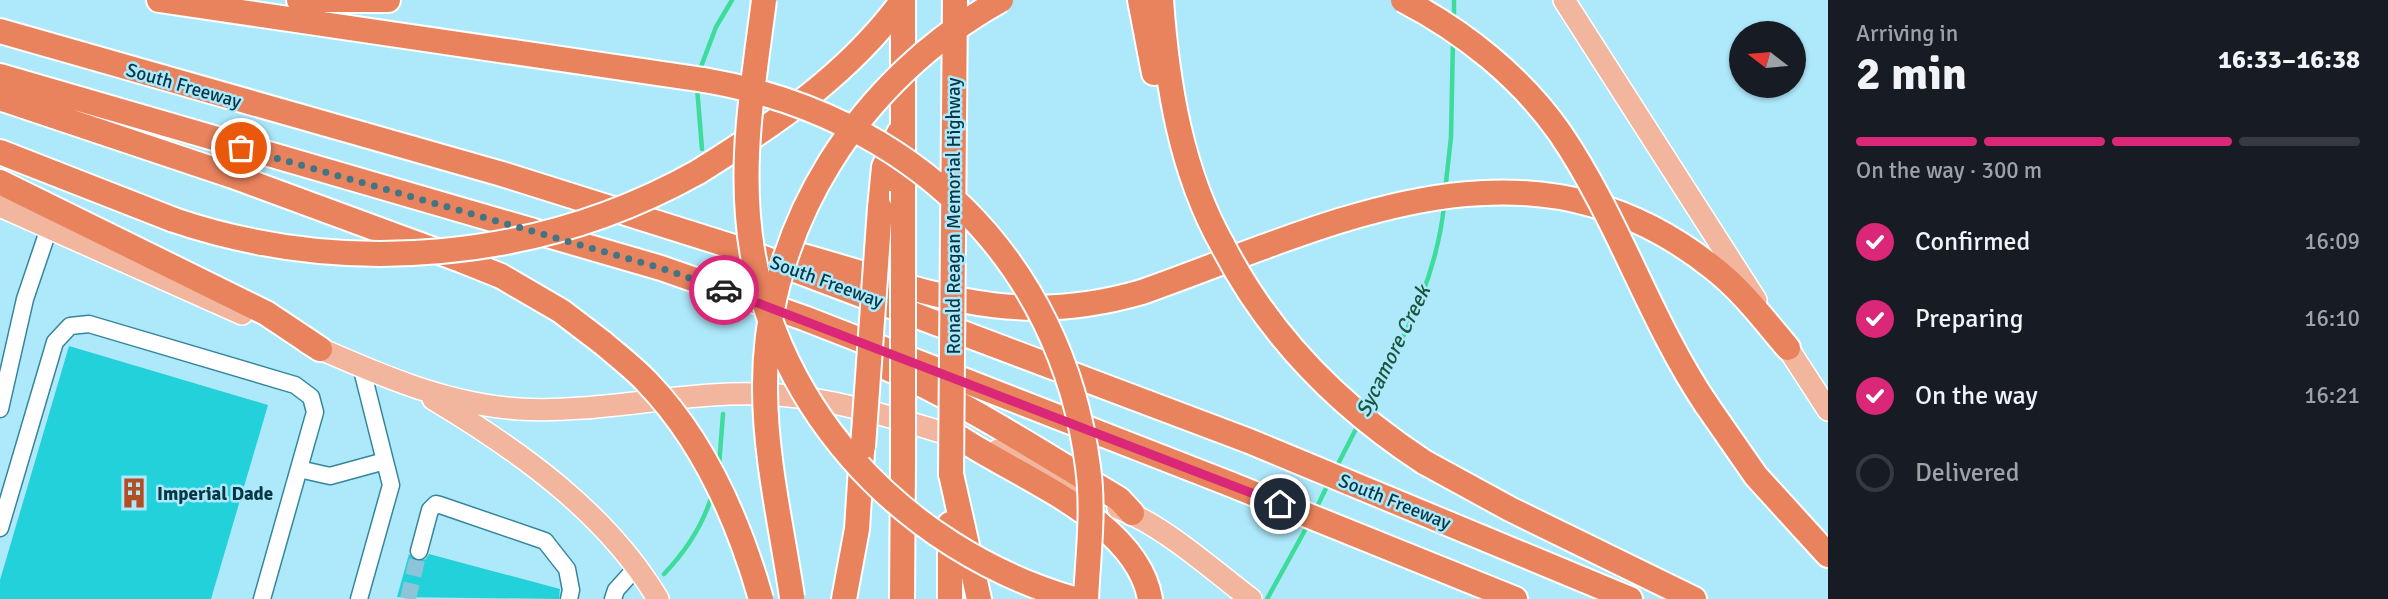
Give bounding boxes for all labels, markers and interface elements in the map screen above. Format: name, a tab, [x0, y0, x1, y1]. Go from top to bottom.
text: Arriving in	[1856, 19, 1958, 48]
north arrow	[1729, 21, 1806, 98]
map controls	[1729, 21, 1806, 98]
text: 16:33–16:38	[2218, 44, 2360, 76]
text: 2 min	[1856, 46, 1967, 102]
street label: South Freeway	[123, 58, 244, 114]
street label: Ronald Reagan Memorial Highway	[942, 77, 966, 354]
pin	[211, 118, 271, 178]
icon: bag	[222, 129, 260, 167]
text: On the way · 300 m	[1856, 156, 2042, 185]
icon: check	[1856, 223, 1894, 261]
text: Confirmed	[1915, 226, 2030, 258]
text: 16:09	[2304, 227, 2360, 256]
street label: South Freeway	[767, 250, 887, 314]
courier	[689, 255, 759, 325]
icon: car	[705, 271, 743, 309]
water label: Sycamore Creek	[1350, 279, 1437, 421]
icon: check	[1856, 300, 1894, 338]
text: Preparing	[1915, 303, 2023, 335]
text: 16:10	[2304, 304, 2360, 333]
icon: check	[1856, 377, 1894, 415]
text: On the way	[1915, 380, 2038, 412]
text: 16:21	[2304, 381, 2360, 410]
text: Delivered	[1915, 457, 2020, 489]
street label: South Freeway	[1335, 469, 1454, 535]
pin	[1250, 474, 1310, 534]
building icon: Imperial Dade	[117, 476, 151, 510]
place label: Imperial Dade	[157, 482, 273, 506]
icon: home	[1261, 485, 1299, 523]

